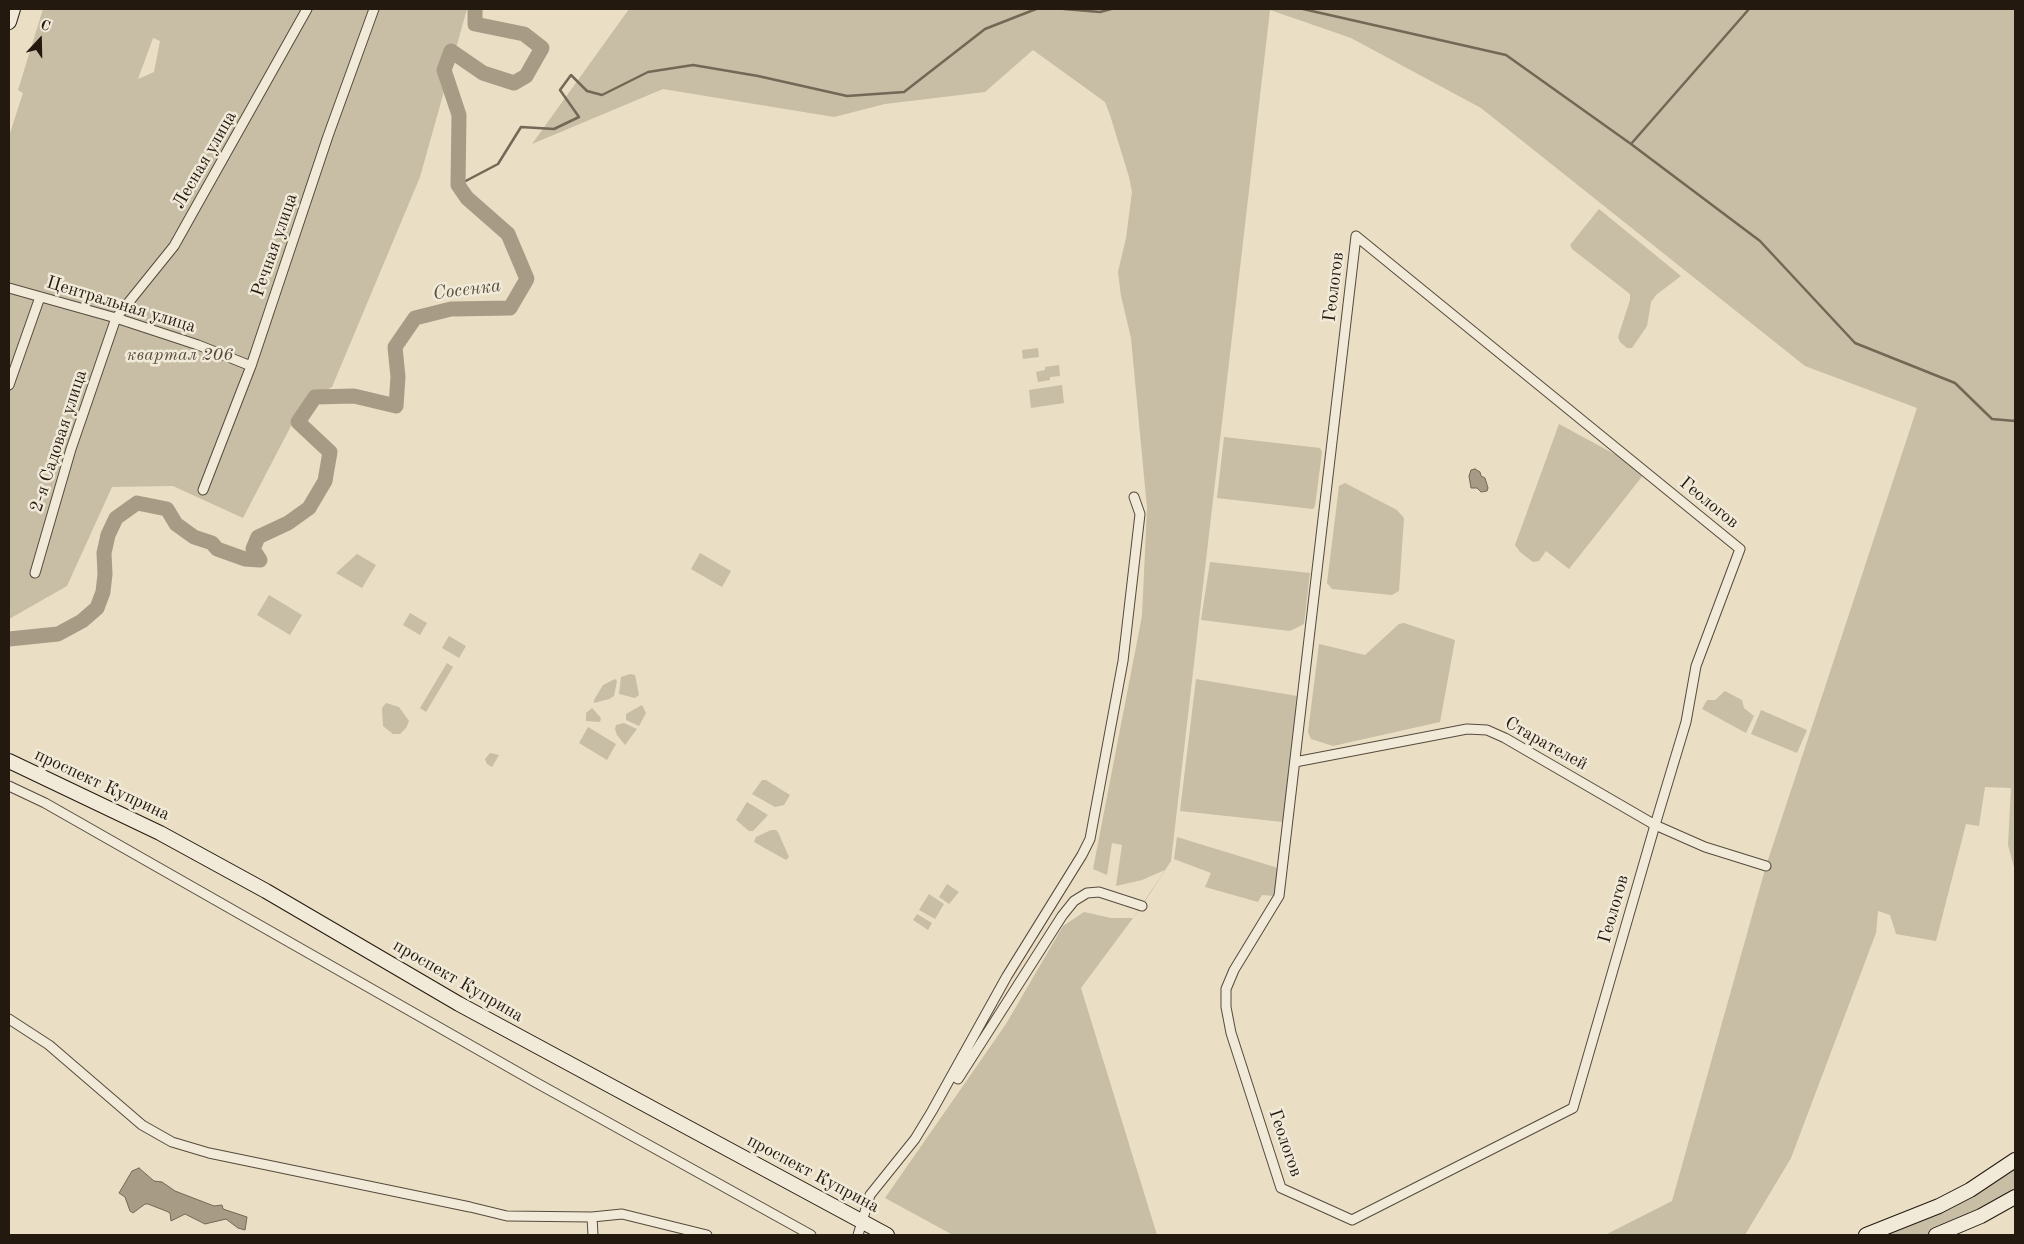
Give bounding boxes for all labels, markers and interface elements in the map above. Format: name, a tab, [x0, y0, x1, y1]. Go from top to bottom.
north arrow	[15, 15, 65, 65]
text: С	[39, 18, 52, 34]
street label: Лесная улица	[168, 107, 242, 213]
street label: Речная улица	[247, 191, 303, 299]
street label: Геологов	[1319, 251, 1349, 323]
street label: Центральная улица	[44, 272, 198, 338]
water label: Сосенка	[431, 274, 503, 306]
park label: квартал 206	[127, 344, 233, 366]
street label: 2-я Садовая улица	[26, 367, 92, 515]
street label: Геологов	[1675, 473, 1743, 533]
street label: Старателей	[1501, 712, 1591, 776]
street label: проспект Куприна	[31, 744, 173, 826]
street label: Геологов	[1594, 872, 1634, 946]
street label: проспект Куприна	[389, 935, 527, 1027]
street label: Геологов	[1263, 1106, 1307, 1180]
street label: проспект Куприна	[743, 1130, 883, 1218]

